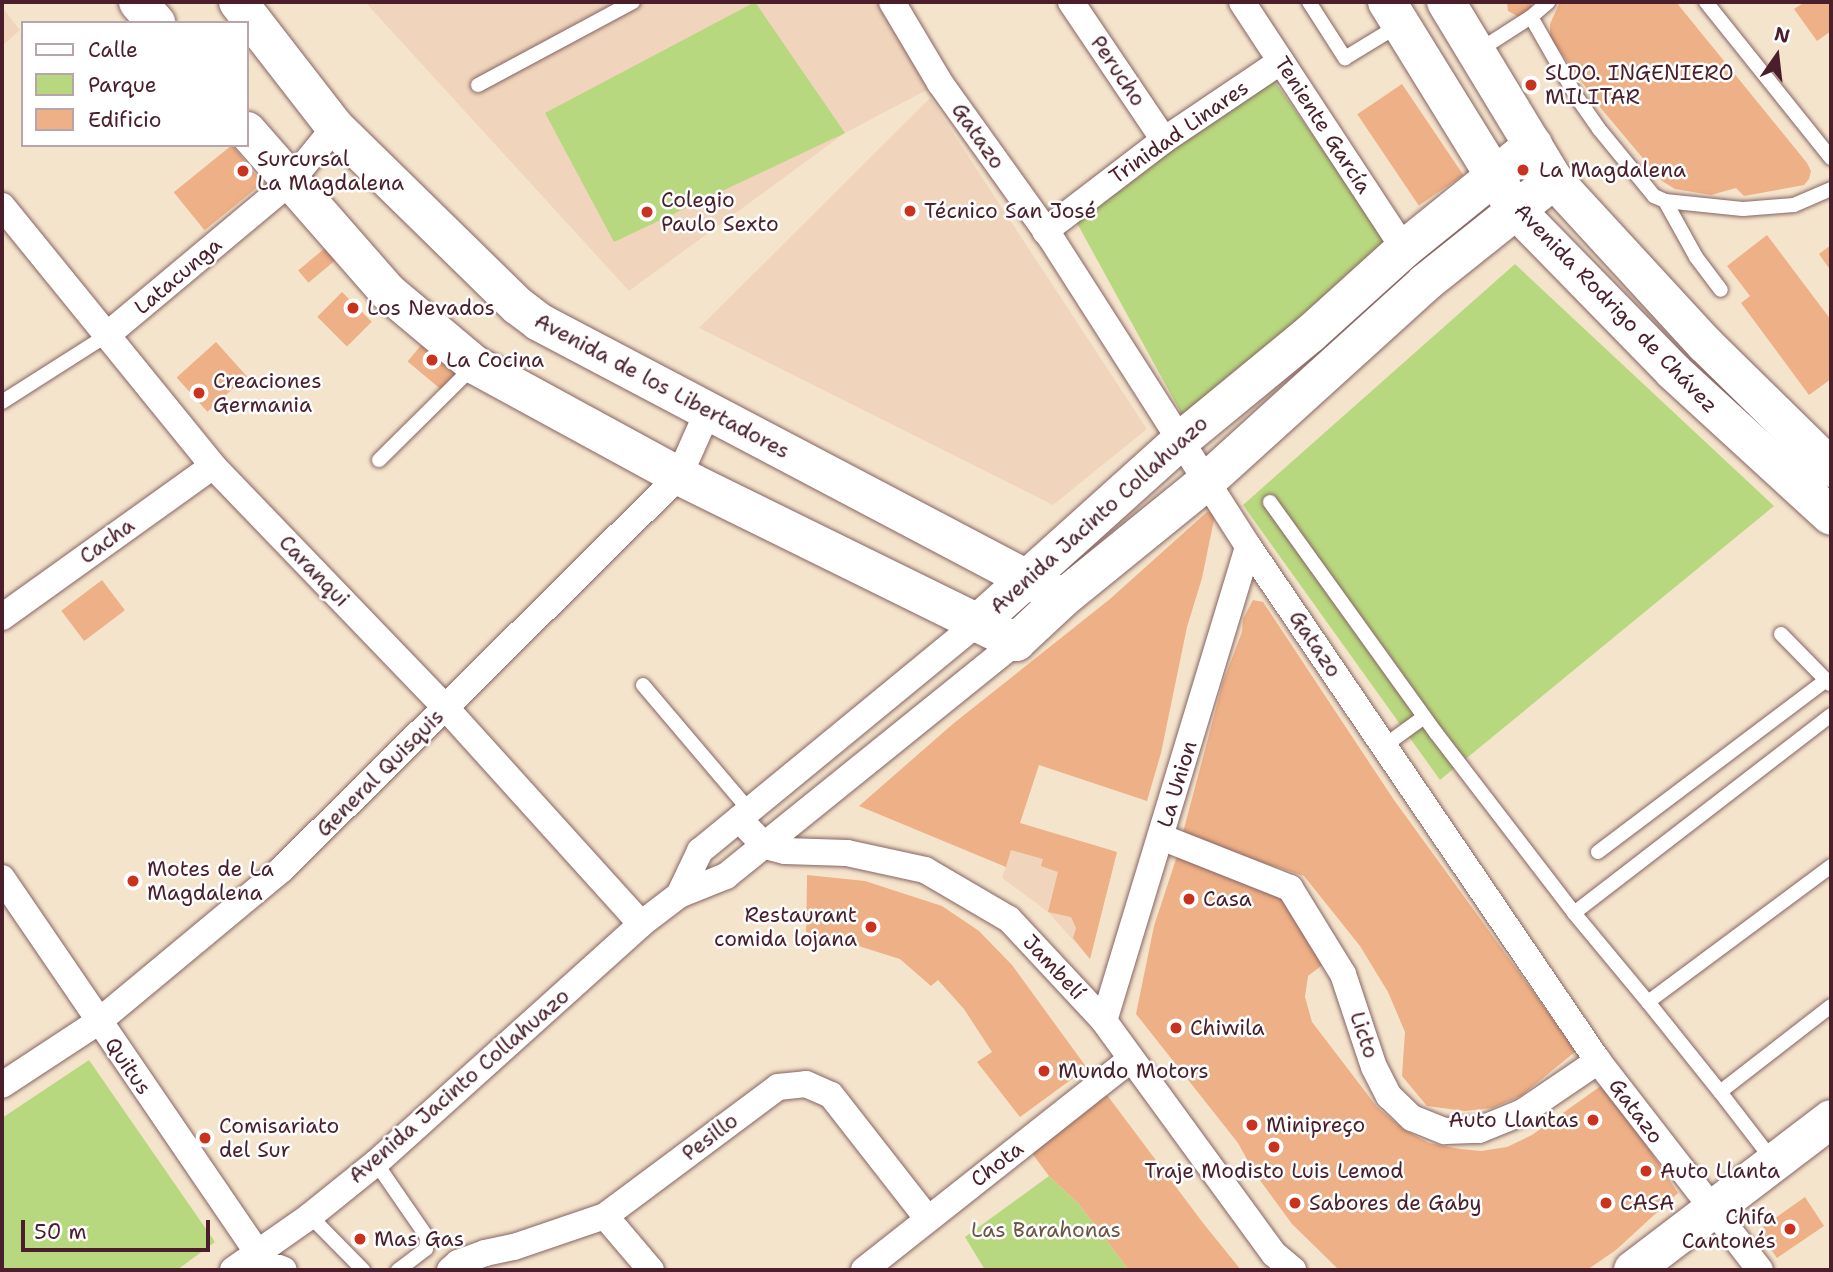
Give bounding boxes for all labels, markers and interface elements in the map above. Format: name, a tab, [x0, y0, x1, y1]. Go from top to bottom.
legend	[21, 21, 248, 147]
north arrow	[1742, 21, 1812, 91]
text: N	[1772, 21, 1793, 49]
street label: Perucho	[1085, 31, 1151, 111]
text: Calle	[88, 36, 138, 64]
street label: Teniente García	[1269, 52, 1377, 198]
place label: SLDO. INGENIERO MILITAR	[1545, 60, 1734, 110]
text: Parque	[88, 71, 157, 99]
street label: Trinidad Linares	[1105, 75, 1253, 189]
marker: SLDO. INGENIERO MILITAR	[1523, 77, 1539, 93]
street label: Gatazo	[946, 98, 1010, 174]
text: Edificio	[88, 106, 161, 134]
place label: Surcursal La Magdalena	[257, 146, 404, 196]
place label: La Magdalena	[1539, 157, 1686, 183]
marker: La Magdalena	[1513, 160, 1533, 180]
marker: Surcursal La Magdalena	[235, 163, 251, 179]
place label: Colegio Paulo Sexto	[661, 187, 779, 237]
place label: Técnico San José	[924, 198, 1096, 224]
street label: Avenida Rodrigo de Chávez	[1509, 198, 1723, 418]
marker: Técnico San José	[902, 203, 918, 219]
marker: Colegio Paulo Sexto	[639, 204, 655, 220]
street label: Latacunga	[129, 232, 227, 320]
place label: Los Nevados	[367, 295, 495, 321]
marker: Los Nevados	[345, 300, 361, 316]
street label: Avenida de los Libertadores	[530, 308, 794, 464]
place label: La Cocina	[446, 347, 544, 373]
marker: La Cocina	[424, 352, 440, 368]
place label: Creaciones Germania	[213, 368, 322, 418]
marker: Creaciones Germania	[191, 385, 207, 401]
street label: Avenida Jacinto Collahuazo	[985, 411, 1213, 619]
street label: Cacha	[75, 513, 139, 569]
street label: Caranqui	[274, 530, 354, 612]
street label: Gatazo	[1284, 606, 1346, 682]
street label: General Quisquis	[311, 704, 449, 842]
street label: La Union	[1152, 738, 1202, 830]
place label: Motes de La Magdalena	[147, 856, 274, 906]
marker: Motes de La Magdalena	[125, 873, 141, 889]
place label: Casa	[1203, 886, 1252, 912]
marker: Casa	[1181, 891, 1197, 907]
place label: Restaurant comida lojana	[714, 902, 857, 952]
marker: Restaurant comida lojana	[863, 919, 879, 935]
street label: Jambelí	[1018, 929, 1090, 1005]
street label: Avenida Jacinto Collahuazo	[343, 983, 575, 1189]
street label: Licto	[1344, 1008, 1384, 1062]
place label: Chiwila	[1190, 1015, 1264, 1041]
marker: Chiwila	[1168, 1020, 1184, 1036]
street label: Quitus	[99, 1033, 157, 1099]
place label: Mundo Motors	[1058, 1058, 1209, 1084]
marker: Mundo Motors	[1036, 1063, 1052, 1079]
street label: Gatazo	[1603, 1074, 1669, 1148]
place label: Auto Llantas	[1448, 1107, 1579, 1133]
street label: Pesillo	[677, 1108, 743, 1166]
place label: Minipreço	[1266, 1112, 1365, 1138]
marker: Auto Llantas	[1585, 1112, 1601, 1128]
place label: Comisariato del Sur	[219, 1113, 339, 1163]
marker: Minipreço	[1244, 1117, 1260, 1133]
marker: Comisariato del Sur	[197, 1130, 213, 1146]
street label: Chota	[966, 1136, 1028, 1192]
marker: Traje Modisto Luis Lemod	[1266, 1139, 1282, 1155]
place label: Traje Modisto Luis Lemod	[1144, 1158, 1404, 1184]
place label: Auto Llanta	[1660, 1158, 1780, 1184]
marker: Auto Llanta	[1638, 1163, 1654, 1179]
place label: Sabores de Gaby	[1309, 1190, 1482, 1216]
place label: CASA	[1620, 1190, 1674, 1216]
marker: Sabores de Gaby	[1287, 1195, 1303, 1211]
marker: CASA	[1598, 1195, 1614, 1211]
place label: Chifa Cantonés	[1682, 1204, 1776, 1254]
scale bar	[24, 1206, 214, 1250]
park label: Las Barahonas	[971, 1217, 1121, 1243]
text: 50 m	[34, 1218, 87, 1246]
marker: Chifa Cantonés	[1782, 1221, 1798, 1237]
place label: Mas Gas	[374, 1226, 464, 1252]
marker: Mas Gas	[352, 1231, 368, 1247]

